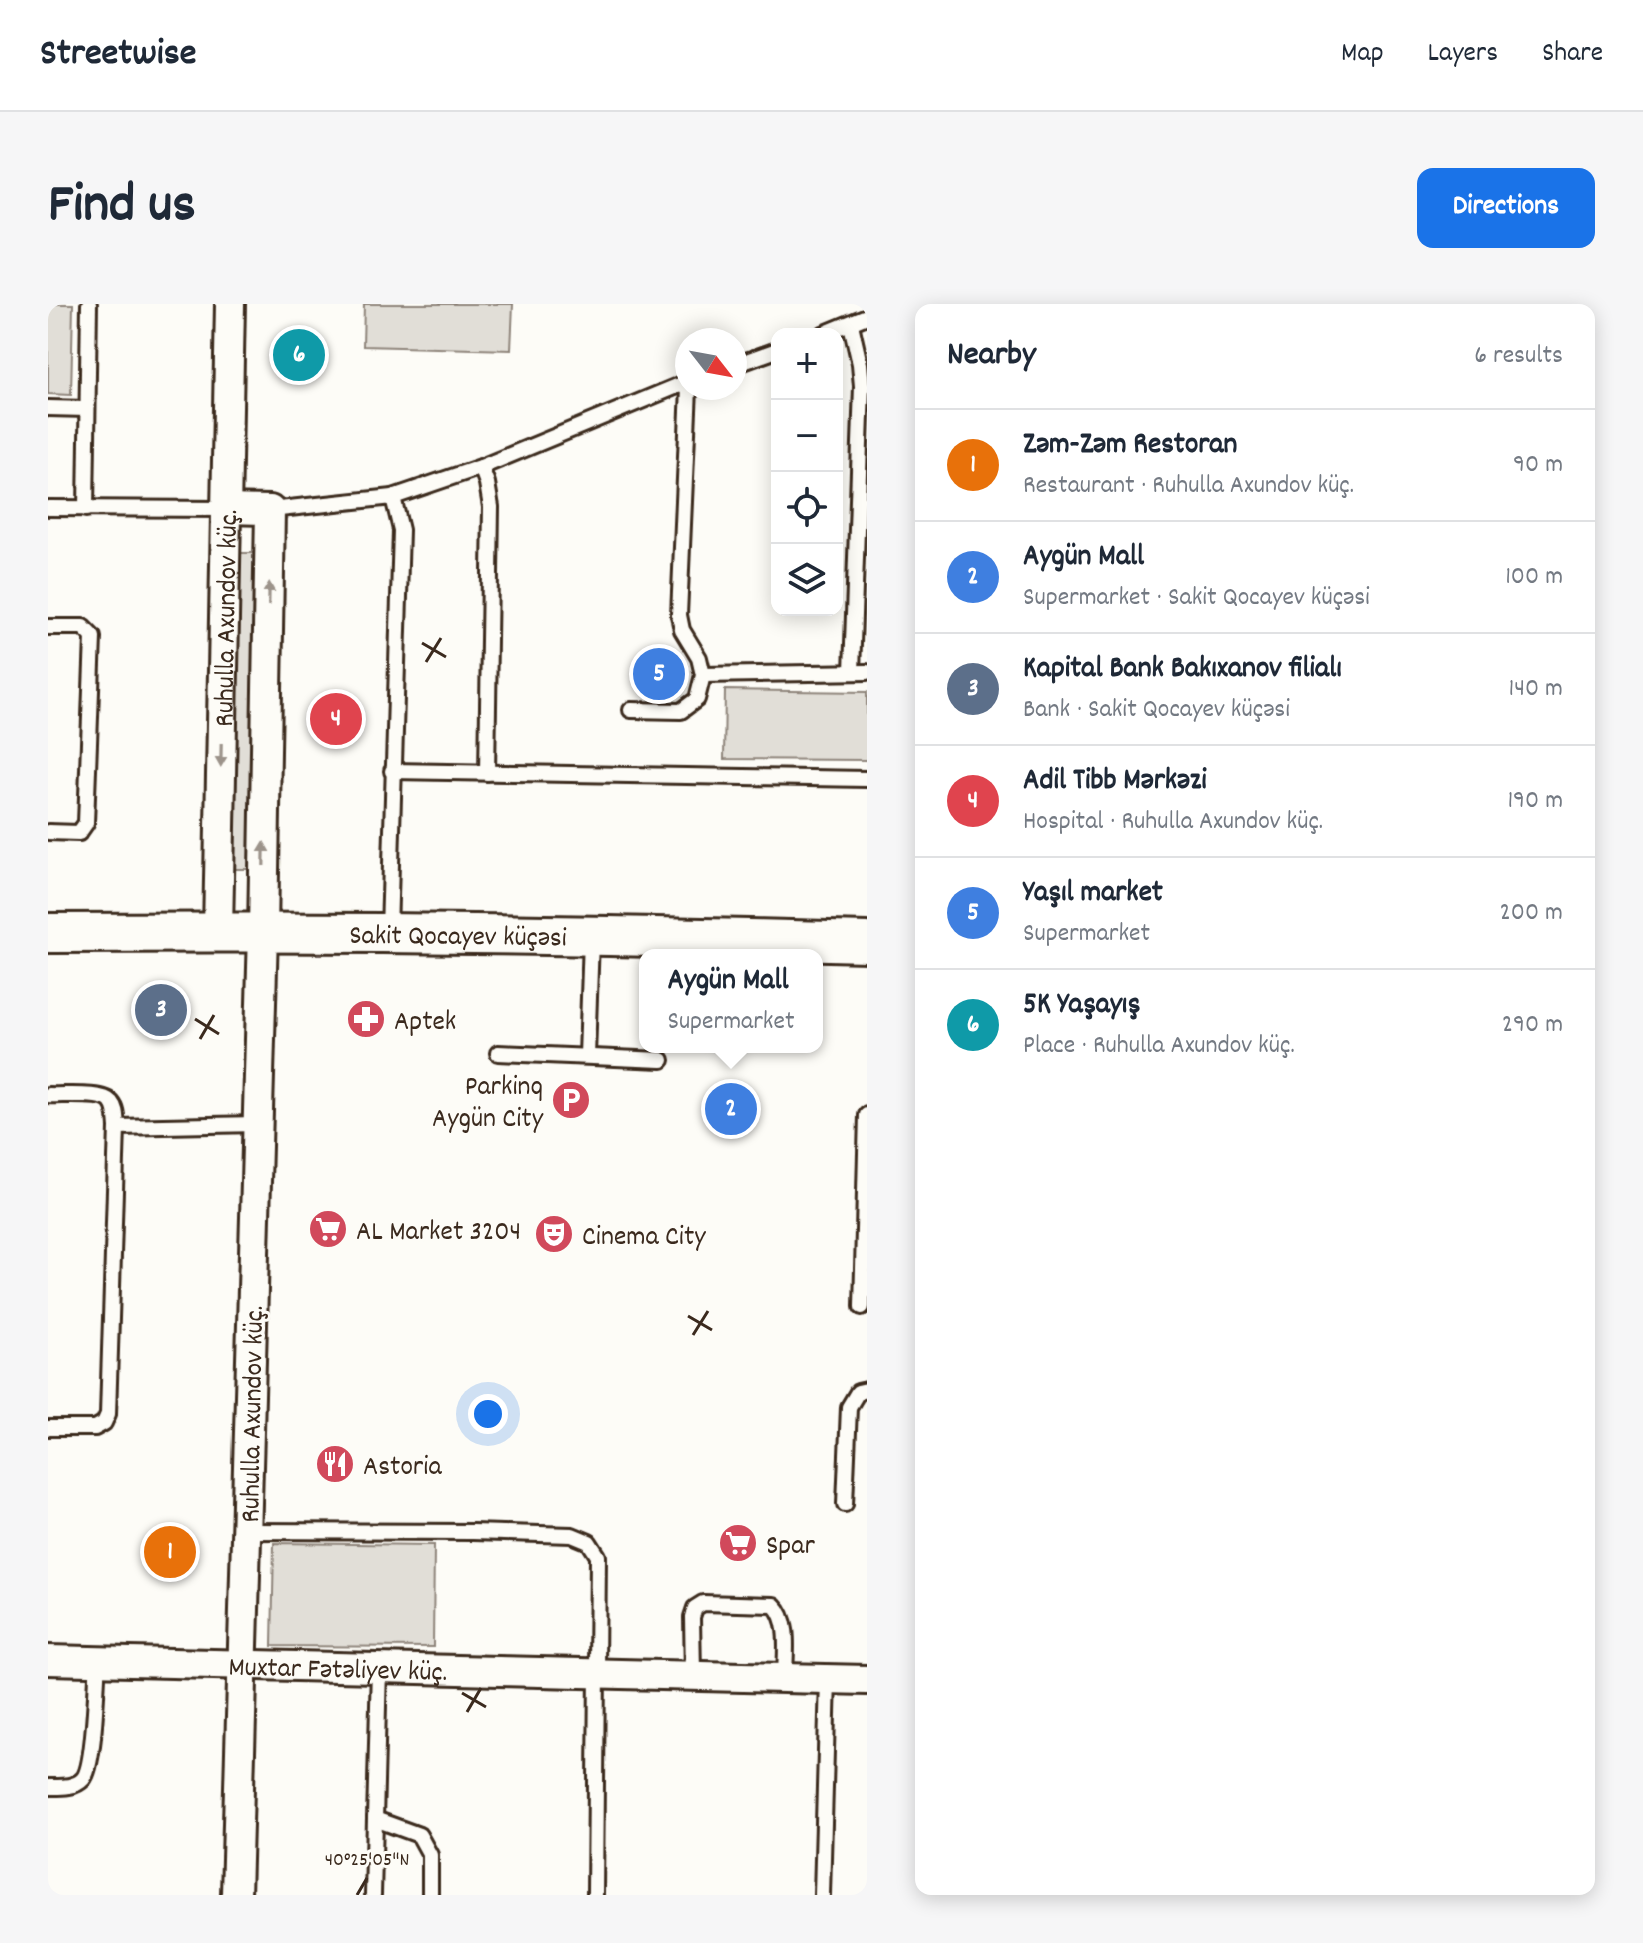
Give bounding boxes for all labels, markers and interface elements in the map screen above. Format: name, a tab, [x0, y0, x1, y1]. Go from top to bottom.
text: Streetwise	[40, 28, 197, 83]
text: Map	[1341, 35, 1384, 75]
text: Layers	[1428, 35, 1498, 75]
text: Share	[1542, 35, 1603, 75]
text: Find us	[48, 168, 196, 248]
button: Directions	[1417, 168, 1595, 248]
pin: 6	[273, 325, 325, 385]
north arrow	[675, 328, 747, 400]
map controls	[771, 328, 843, 616]
button: +	[771, 328, 843, 400]
text: Nearby	[947, 332, 1036, 381]
text: 6 results	[1474, 338, 1563, 375]
button: −	[771, 400, 843, 472]
text: Zəm-Zəm Restoran	[1023, 425, 1237, 468]
text: 1	[970, 447, 976, 484]
text: 90 m	[1513, 447, 1563, 484]
text: Restaurant · Ruhulla Axundov küç.	[1023, 468, 1354, 505]
button: locate	[771, 472, 843, 544]
street label: Ruhulla Axundov küç.	[207, 509, 251, 727]
text: Aygün Mall	[1023, 537, 1144, 580]
button: layers	[771, 544, 843, 616]
text: 2	[967, 559, 979, 596]
text: 100 m	[1505, 559, 1563, 596]
text: Supermarket · Sakit Qocayev küçəsi	[1023, 580, 1370, 617]
one-way arrow	[263, 581, 275, 606]
pin: 5	[633, 644, 685, 704]
text: Kapital Bank Bakıxanov filialı	[1023, 649, 1342, 692]
text: 3	[967, 671, 979, 708]
text: 140 m	[1509, 671, 1563, 708]
pin: 4	[310, 689, 362, 749]
text: Bank · Sakit Qocayev küçəsi	[1023, 692, 1290, 729]
one-way arrow	[214, 743, 227, 768]
text: Adil Tibb Mərkəzi	[1023, 761, 1207, 804]
text: 4	[968, 783, 978, 820]
text: 190 m	[1507, 783, 1563, 820]
text: Hospital · Ruhulla Axundov küç.	[1023, 804, 1323, 841]
one-way arrow	[258, 841, 271, 866]
text: Yaşıl market	[1023, 873, 1163, 916]
text: 5	[967, 895, 979, 932]
text: 200 m	[1499, 895, 1563, 932]
text: Supermarket	[1023, 916, 1150, 953]
street label: Sakit Qocayev küçəsi	[349, 918, 567, 960]
popup	[639, 949, 823, 1053]
text: Aygün Mall	[667, 961, 789, 1004]
pin: 3	[135, 980, 187, 1040]
text: 5K Yaşayış	[1023, 985, 1140, 1028]
pharmacy icon: Aptek	[345, 998, 387, 1040]
place label: Aptek	[394, 1004, 456, 1044]
text: Supermarket	[667, 1004, 795, 1041]
text: 6	[967, 1007, 979, 1044]
text: 290 m	[1502, 1007, 1563, 1044]
text: Place · Ruhulla Axundov küç.	[1023, 1028, 1295, 1065]
place label: Parkinq Aygün City	[432, 1069, 544, 1141]
parking icon: Parkinq Aygün City	[550, 1079, 592, 1121]
pin: 2	[705, 1079, 757, 1139]
supermarket icon: AL Market 3204	[307, 1208, 349, 1250]
theatre icon: Cinema City	[533, 1213, 575, 1255]
place label: AL Market 3204	[356, 1214, 521, 1254]
place label: Cinema City	[582, 1219, 706, 1259]
street label: Ruhulla Axundov küç.	[233, 1305, 277, 1523]
your location	[468, 1394, 508, 1434]
restaurant icon: Astoria	[314, 1443, 356, 1485]
place label: Astoria	[363, 1449, 442, 1489]
pin: 1	[144, 1522, 196, 1582]
supermarket icon: Spar	[717, 1522, 759, 1564]
place label: Spar	[766, 1528, 815, 1568]
street label: Muxtar Fətəliyev küç.	[228, 1649, 448, 1695]
text: 40°25'05"N	[325, 1847, 409, 1875]

